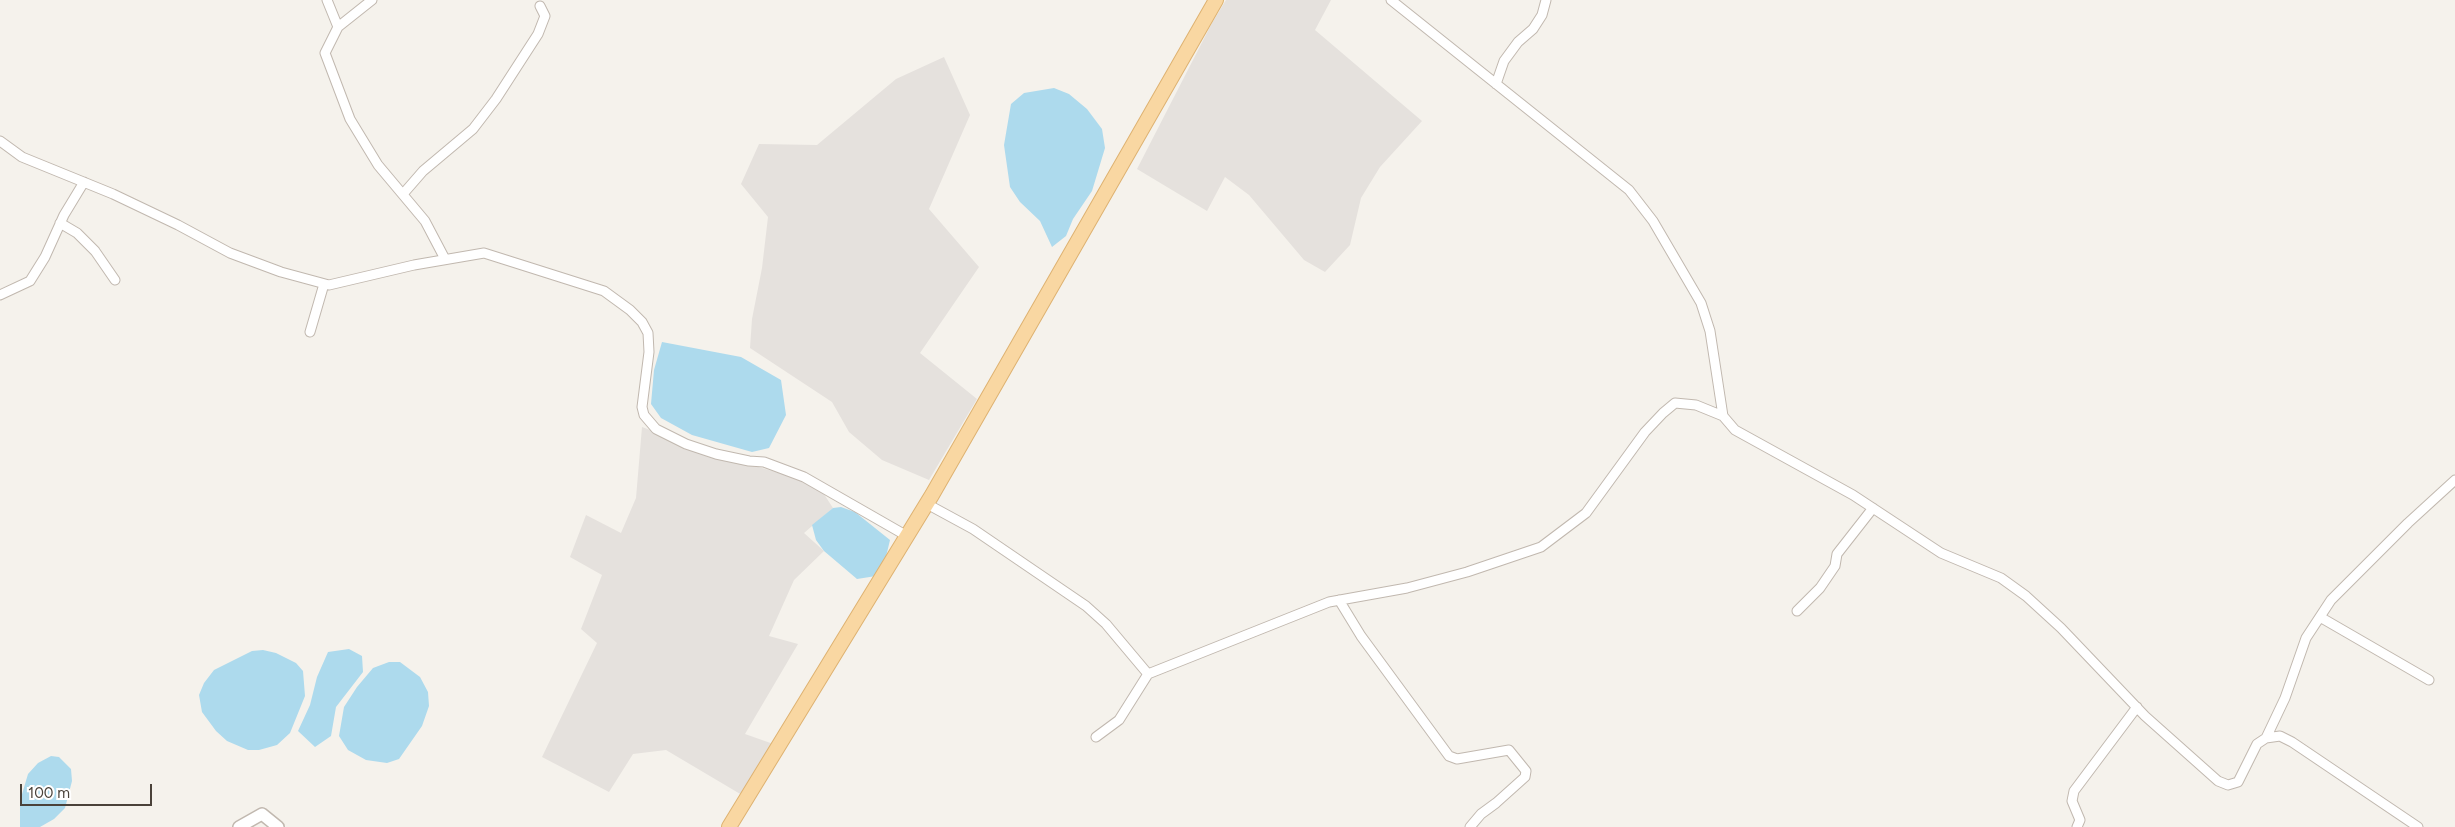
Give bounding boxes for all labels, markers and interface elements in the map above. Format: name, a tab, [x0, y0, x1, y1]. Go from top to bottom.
scale bar	[22, 774, 155, 806]
text: 100 m	[28, 784, 70, 802]

